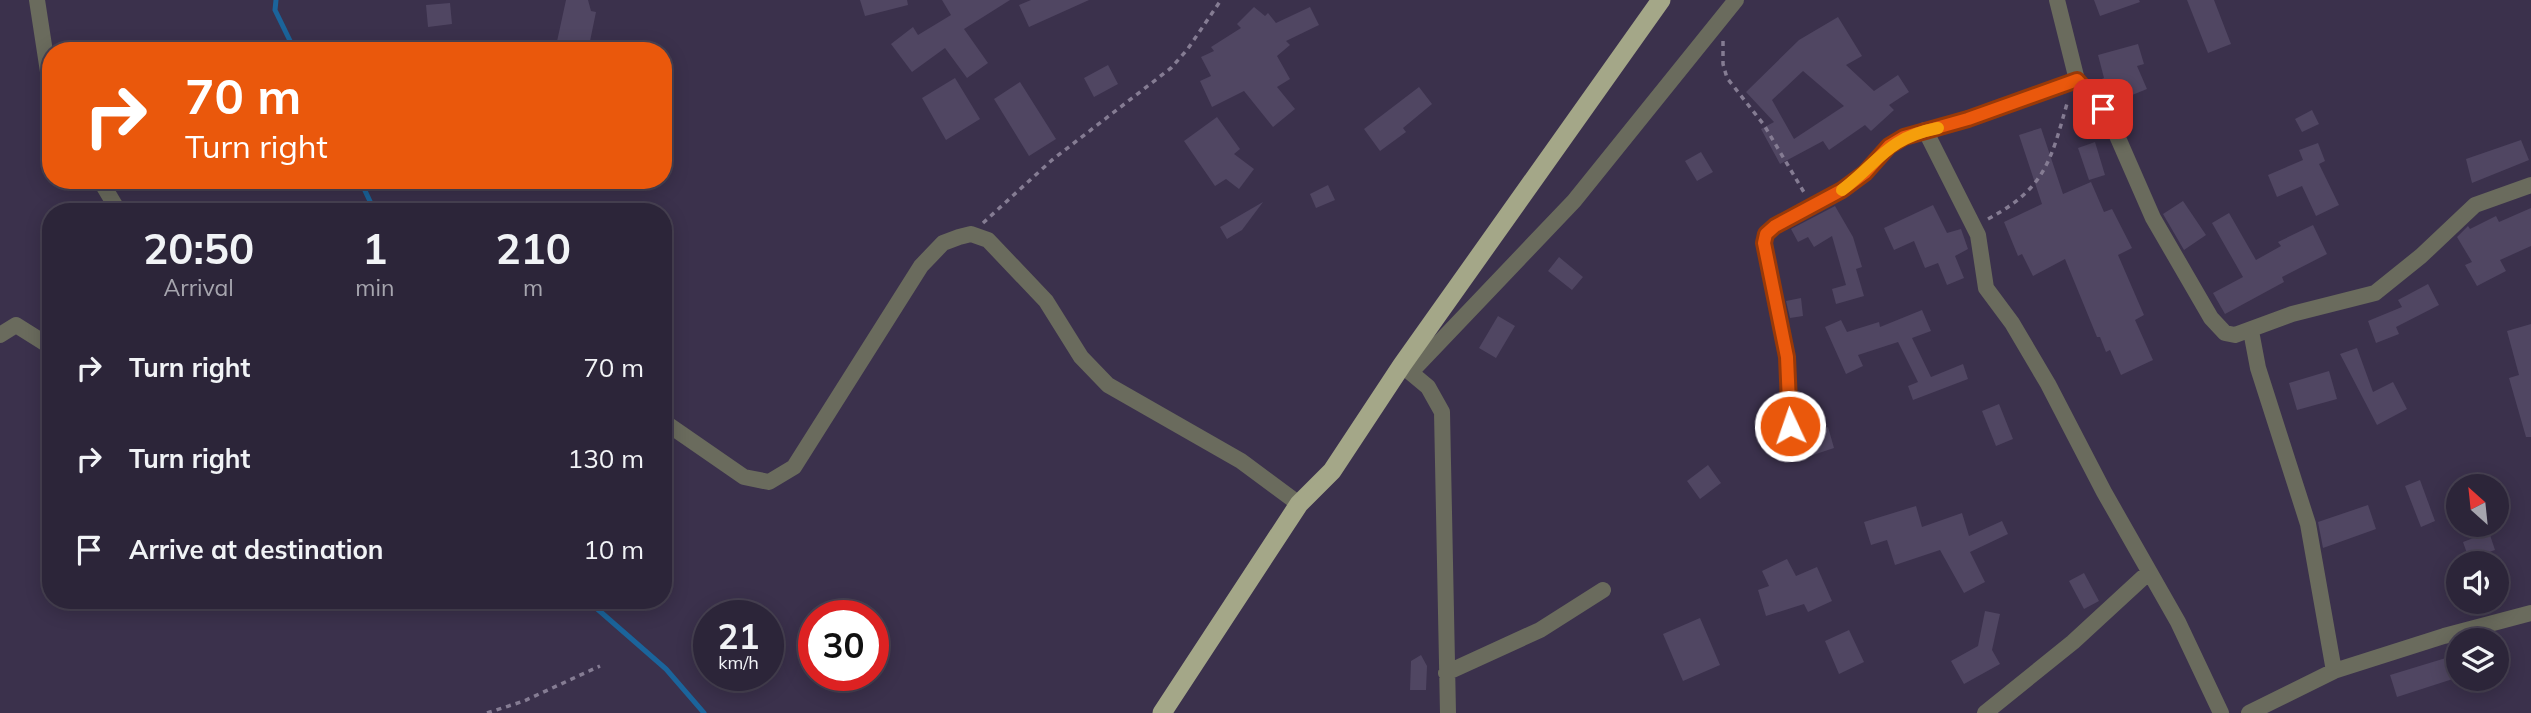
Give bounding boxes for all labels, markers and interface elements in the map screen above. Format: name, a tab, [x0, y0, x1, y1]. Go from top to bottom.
text: 70 m	[185, 65, 301, 126]
icon: right	[70, 70, 161, 161]
pin	[2073, 79, 2133, 139]
icon: arrive	[2084, 90, 2122, 128]
text: Turn right	[185, 126, 328, 166]
text: 20:50	[143, 222, 254, 275]
text: 1	[362, 222, 387, 275]
text: 210	[495, 222, 571, 275]
text: Arrival	[163, 273, 234, 302]
text: min	[355, 273, 394, 302]
text: m	[523, 273, 543, 302]
icon: right	[70, 349, 108, 387]
text: Turn right	[129, 351, 250, 384]
text: 70 m	[583, 351, 644, 384]
position arrow	[1753, 389, 1827, 463]
icon: right	[70, 440, 108, 478]
text: Turn right	[129, 442, 250, 475]
text: 130 m	[568, 442, 644, 475]
north arrow	[2446, 474, 2510, 537]
map controls	[2446, 474, 2509, 691]
icon: arrive	[70, 531, 108, 569]
text: Arrive at destination	[129, 533, 384, 566]
text: 10 m	[583, 533, 644, 566]
button: sound	[2446, 551, 2509, 614]
speed limit sign: 30	[798, 600, 889, 691]
text: 21	[717, 614, 760, 658]
button: layers	[2446, 628, 2509, 691]
text: km/h	[718, 651, 759, 674]

